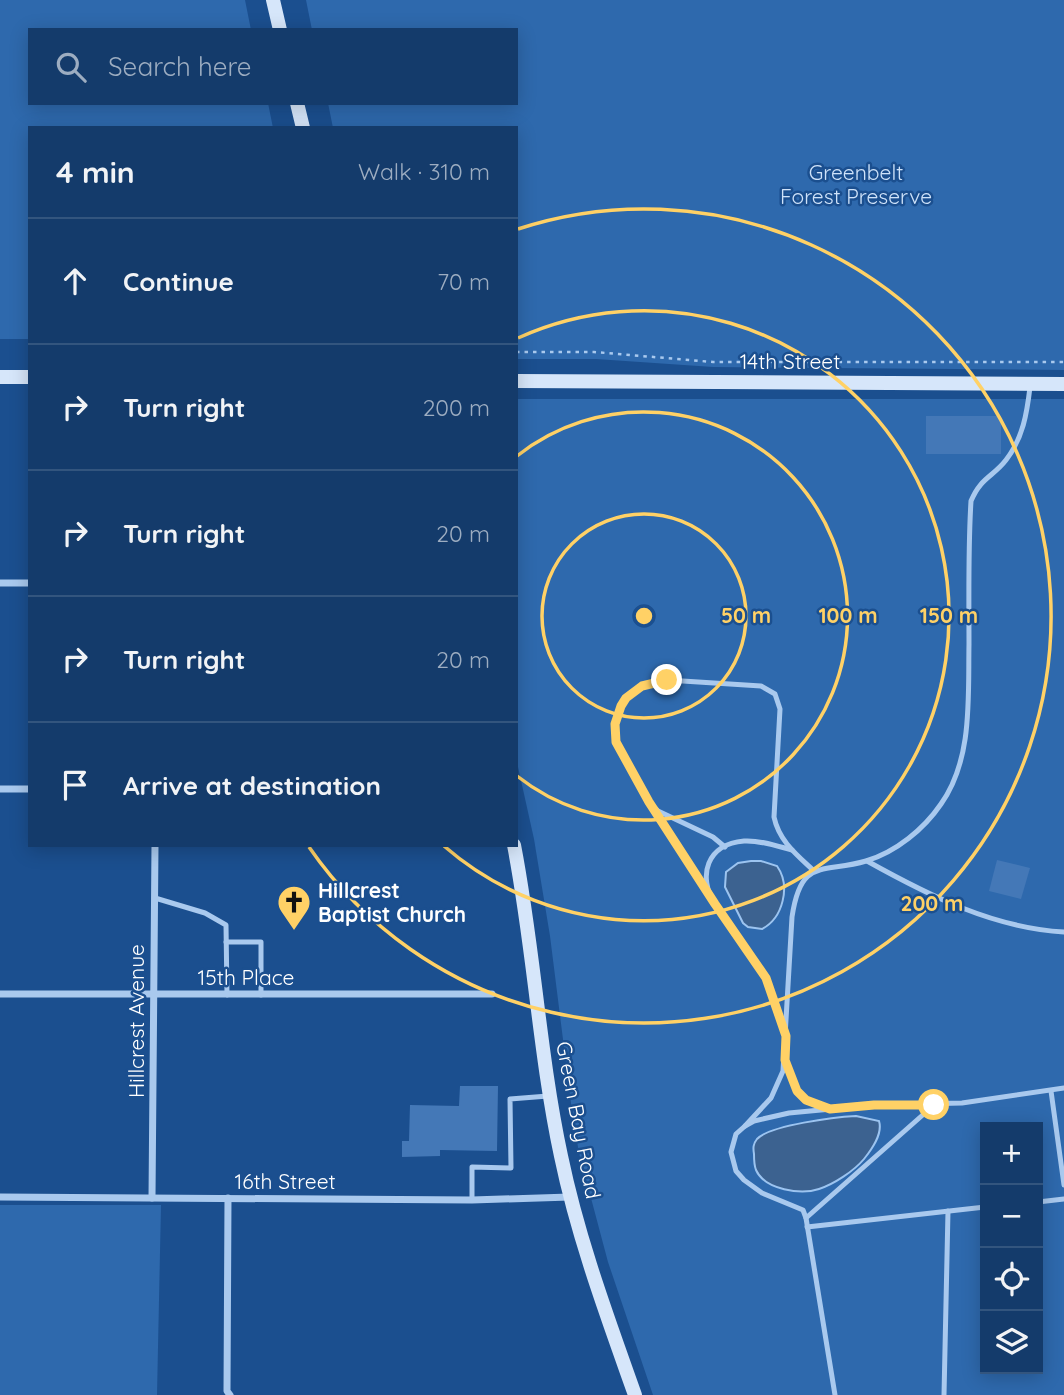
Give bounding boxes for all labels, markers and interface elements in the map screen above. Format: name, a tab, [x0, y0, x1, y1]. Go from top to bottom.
search box	[28, 28, 518, 105]
icon: search	[52, 48, 90, 86]
text: Search here	[108, 50, 252, 83]
text: 4 min	[56, 153, 135, 191]
text: Walk · 310 m	[358, 157, 490, 186]
park label: Greenbelt Forest Preserve	[780, 159, 932, 209]
icon: ahead	[56, 262, 94, 300]
text: Continue	[123, 265, 234, 298]
text: 70 m	[437, 267, 490, 296]
street label: 14th Street	[740, 348, 840, 374]
icon: right	[56, 388, 94, 426]
text: Turn right	[123, 391, 245, 424]
text: 200 m	[423, 393, 490, 422]
icon: right	[56, 514, 94, 552]
text: Turn right	[123, 517, 245, 550]
text: 20 m	[436, 519, 490, 548]
text: 50 m	[721, 602, 771, 628]
text: 100 m	[818, 602, 878, 628]
text: 150 m	[920, 602, 978, 628]
centre of rings	[632, 604, 656, 628]
icon: right	[56, 640, 94, 678]
text: Turn right	[123, 643, 245, 676]
text: 20 m	[436, 645, 490, 674]
route end	[651, 664, 682, 695]
icon: arrive	[56, 766, 94, 804]
text: Arrive at destination	[123, 769, 381, 802]
place label: Hillcrest Baptist Church	[318, 877, 466, 927]
church icon: Hillcrest Baptist Church	[275, 883, 313, 932]
text: 200 m	[901, 890, 963, 916]
street label: Hillcrest Avenue	[123, 944, 149, 1098]
street label: 15th Place	[198, 964, 294, 990]
street label: Green Bay Road	[551, 1039, 607, 1201]
route start	[918, 1089, 949, 1120]
map controls	[980, 1122, 1043, 1374]
button: +	[980, 1122, 1043, 1185]
street label: 16th Street	[234, 1168, 336, 1194]
button: −	[980, 1185, 1043, 1248]
button: locate	[980, 1248, 1043, 1311]
button: layers	[980, 1311, 1043, 1374]

